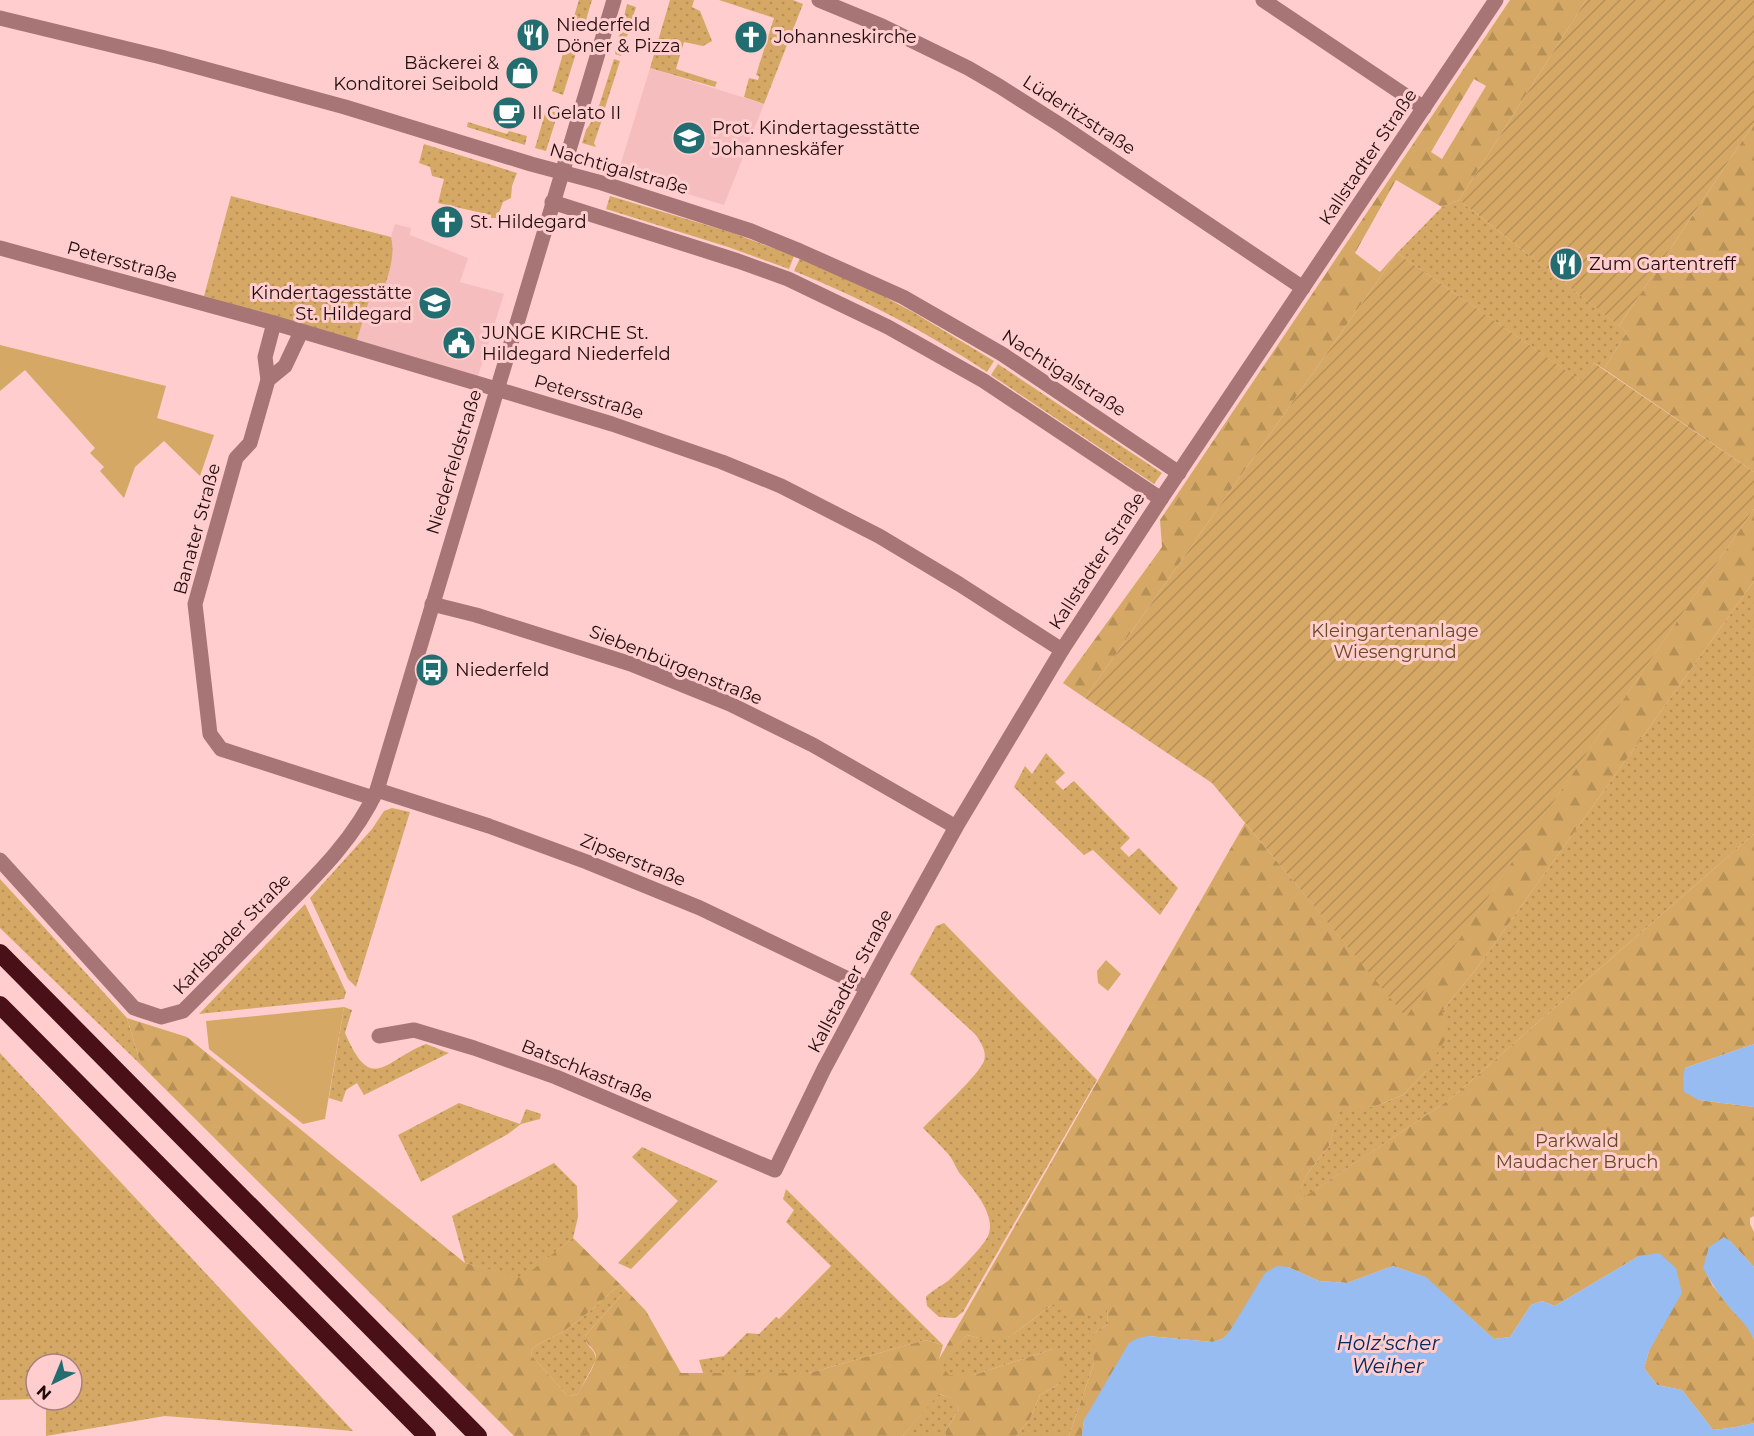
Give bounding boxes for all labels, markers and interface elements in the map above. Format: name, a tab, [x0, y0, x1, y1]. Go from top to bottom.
place label: Niederfeld Döner & Pizza	[556, 14, 681, 57]
restaurant icon: Niederfeld Döner & Pizza	[515, 17, 551, 53]
church icon: Johanneskirche	[733, 19, 769, 55]
place label: Johanneskirche	[773, 26, 917, 48]
place label: Bäckerei & Konditorei Seibold	[333, 52, 499, 95]
shop icon: Bäckerei & Konditorei Seibold	[504, 55, 540, 91]
street label: Lüderitzstraße	[1018, 70, 1140, 160]
street label: Kallstadter Straße	[1314, 85, 1422, 229]
cafe icon: Il Gelato II	[491, 95, 527, 131]
place label: Il Gelato II	[532, 102, 621, 124]
place label: Prot. Kindertagesstätte Johanneskäfer	[711, 117, 920, 160]
school or university icon: Prot. Kindertagesstätte Johanneskäfer	[671, 120, 707, 156]
street label: Nachtigalstraße	[547, 139, 691, 199]
church icon: St. Hildegard	[429, 204, 465, 240]
place label: St. Hildegard	[470, 211, 587, 233]
street label: Petersstraße	[64, 237, 180, 287]
restaurant icon: Zum Gartentreff	[1548, 246, 1584, 282]
place label: Zum Gartentreff	[1589, 253, 1737, 275]
place label: Kindertagesstätte St. Hildegard	[251, 282, 412, 325]
school or university icon: Kindertagesstätte St. Hildegard	[417, 285, 453, 321]
place label: JUNGE KIRCHE St. Hildegard Niederfeld	[481, 322, 671, 365]
public building icon: JUNGE KIRCHE St. Hildegard Niederfeld	[441, 325, 477, 361]
street label: Nachtigalstraße	[998, 325, 1130, 421]
street label: Petersstraße	[532, 370, 647, 424]
street label: Niederfeldstraße	[421, 387, 487, 537]
street label: Banater Straße	[169, 461, 225, 597]
street label: Kallstadter Straße	[1044, 488, 1150, 634]
street label: Siebenbürgenstraße	[586, 620, 766, 710]
park label: Kleingartenanlage Wiesengrund	[1311, 620, 1479, 663]
bus stop icon: Niederfeld	[414, 652, 450, 688]
place label: Niederfeld	[455, 659, 550, 681]
street label: Zipserstraße	[577, 829, 689, 891]
street label: Karlsbader Straße	[169, 869, 296, 999]
street label: Kallstadter Straße	[803, 905, 897, 1057]
street label: Batschkastraße	[518, 1035, 656, 1107]
park label: Parkwald Maudacher Bruch	[1496, 1130, 1658, 1173]
water label: Holz'scher Weiher	[1337, 1331, 1440, 1378]
north arrow	[24, 1352, 84, 1412]
text: N	[33, 1381, 55, 1404]

